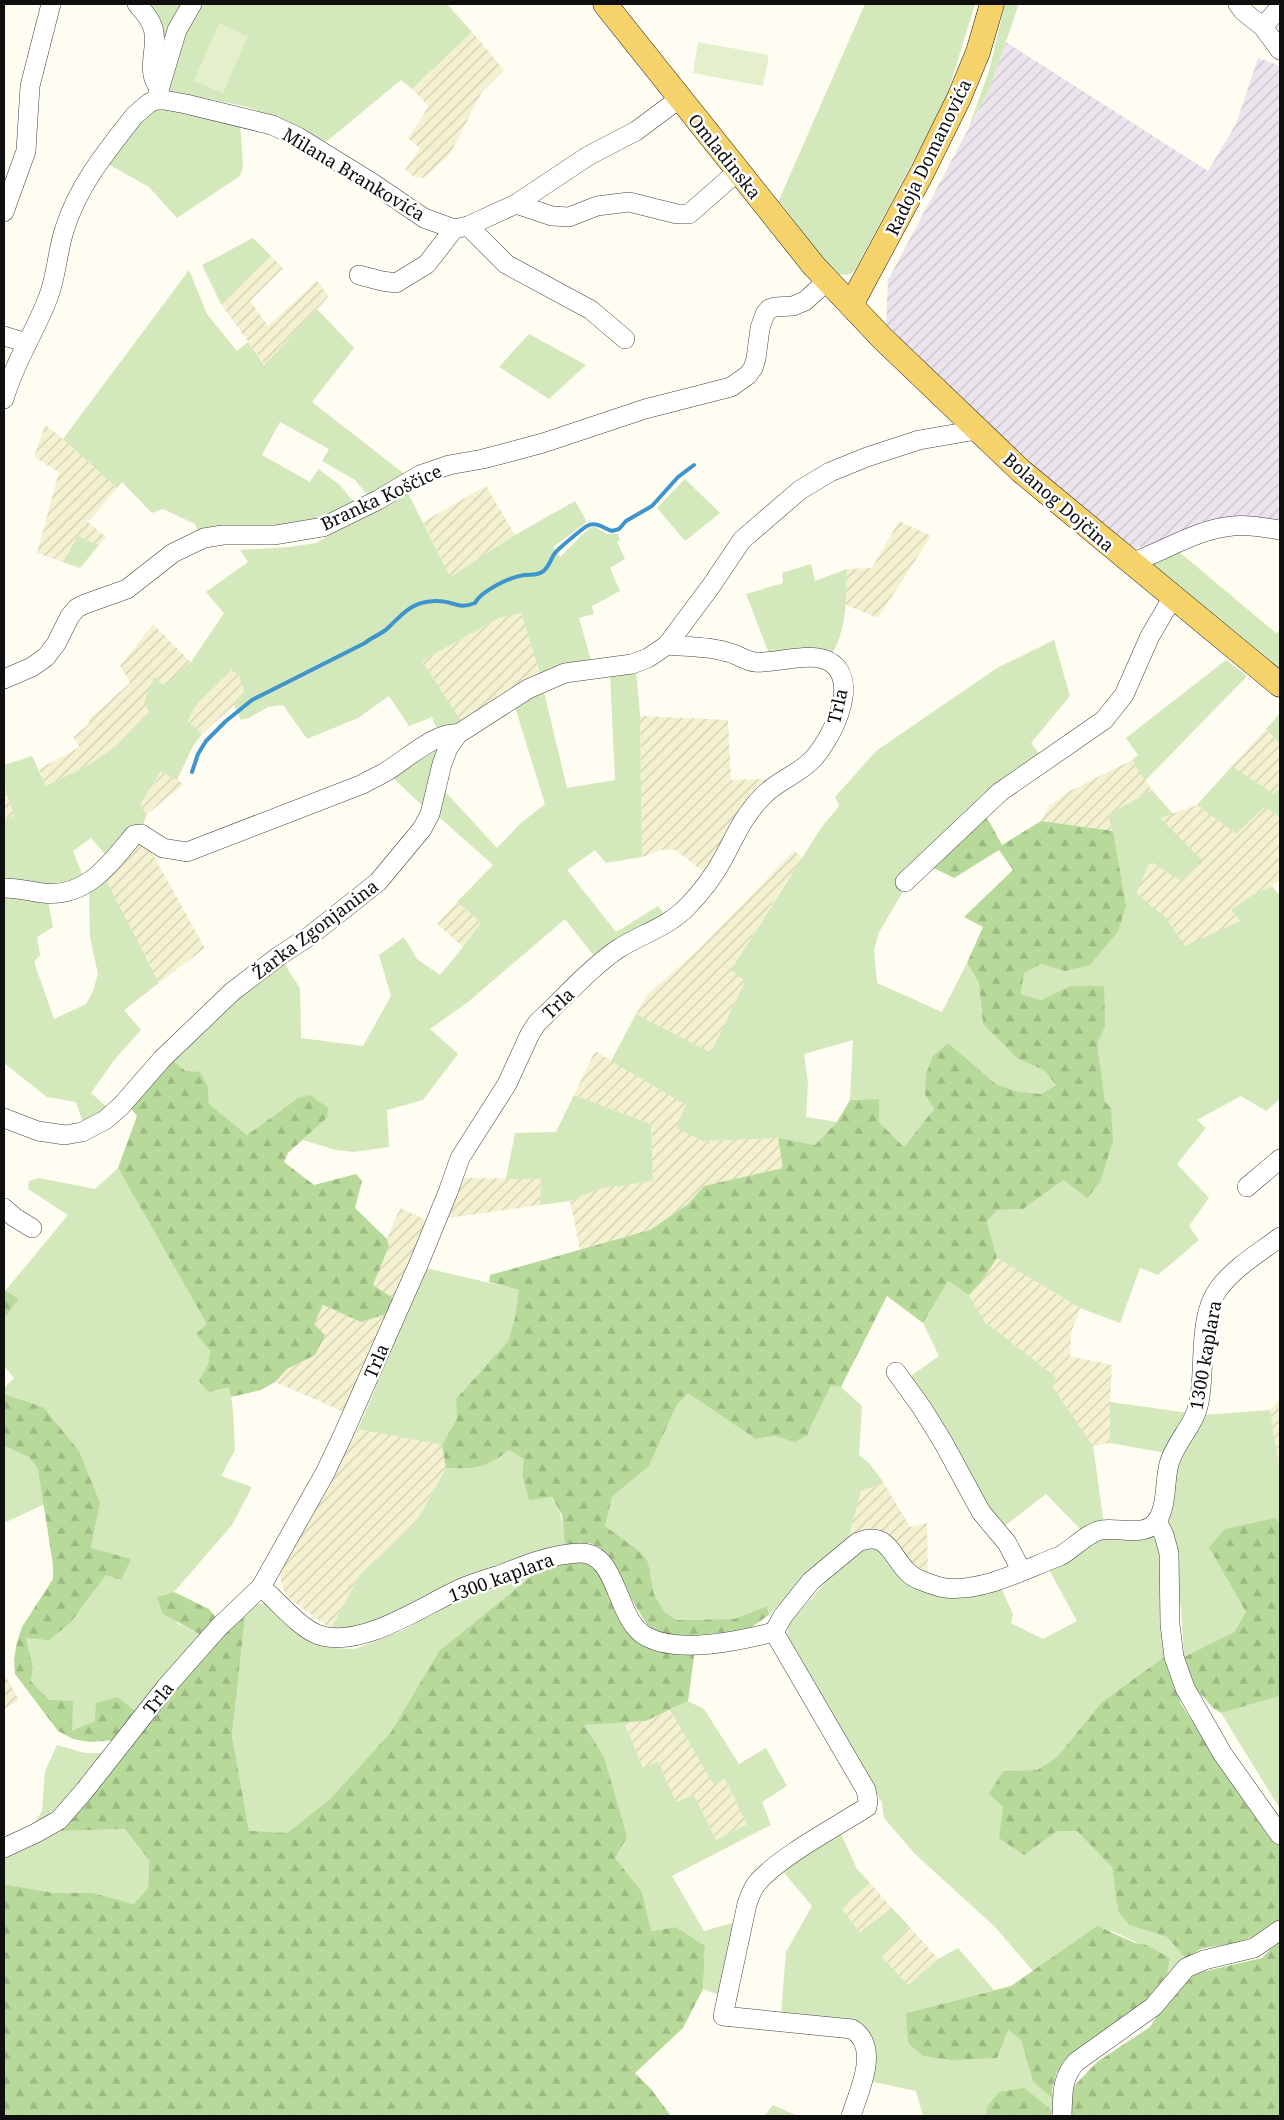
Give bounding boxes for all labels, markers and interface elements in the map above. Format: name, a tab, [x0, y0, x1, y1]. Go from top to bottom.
street label: Radoja Domanovića	[880, 75, 976, 239]
street label: Omladinska	[683, 108, 767, 204]
street label: Milana Brankovića	[278, 122, 430, 226]
street label: Bolanog Dojčina	[998, 447, 1120, 557]
street label: Branka Koščice	[317, 458, 445, 536]
street label: Trla	[821, 686, 853, 726]
street label: Žarka Zgonjanina	[247, 874, 383, 984]
street label: Trla	[537, 982, 579, 1024]
street label: 1300 kaplara	[1184, 1298, 1226, 1412]
street label: Trla	[358, 1340, 394, 1382]
street label: 1300 kaplara	[445, 1547, 557, 1607]
street label: Trla	[138, 1677, 178, 1719]

